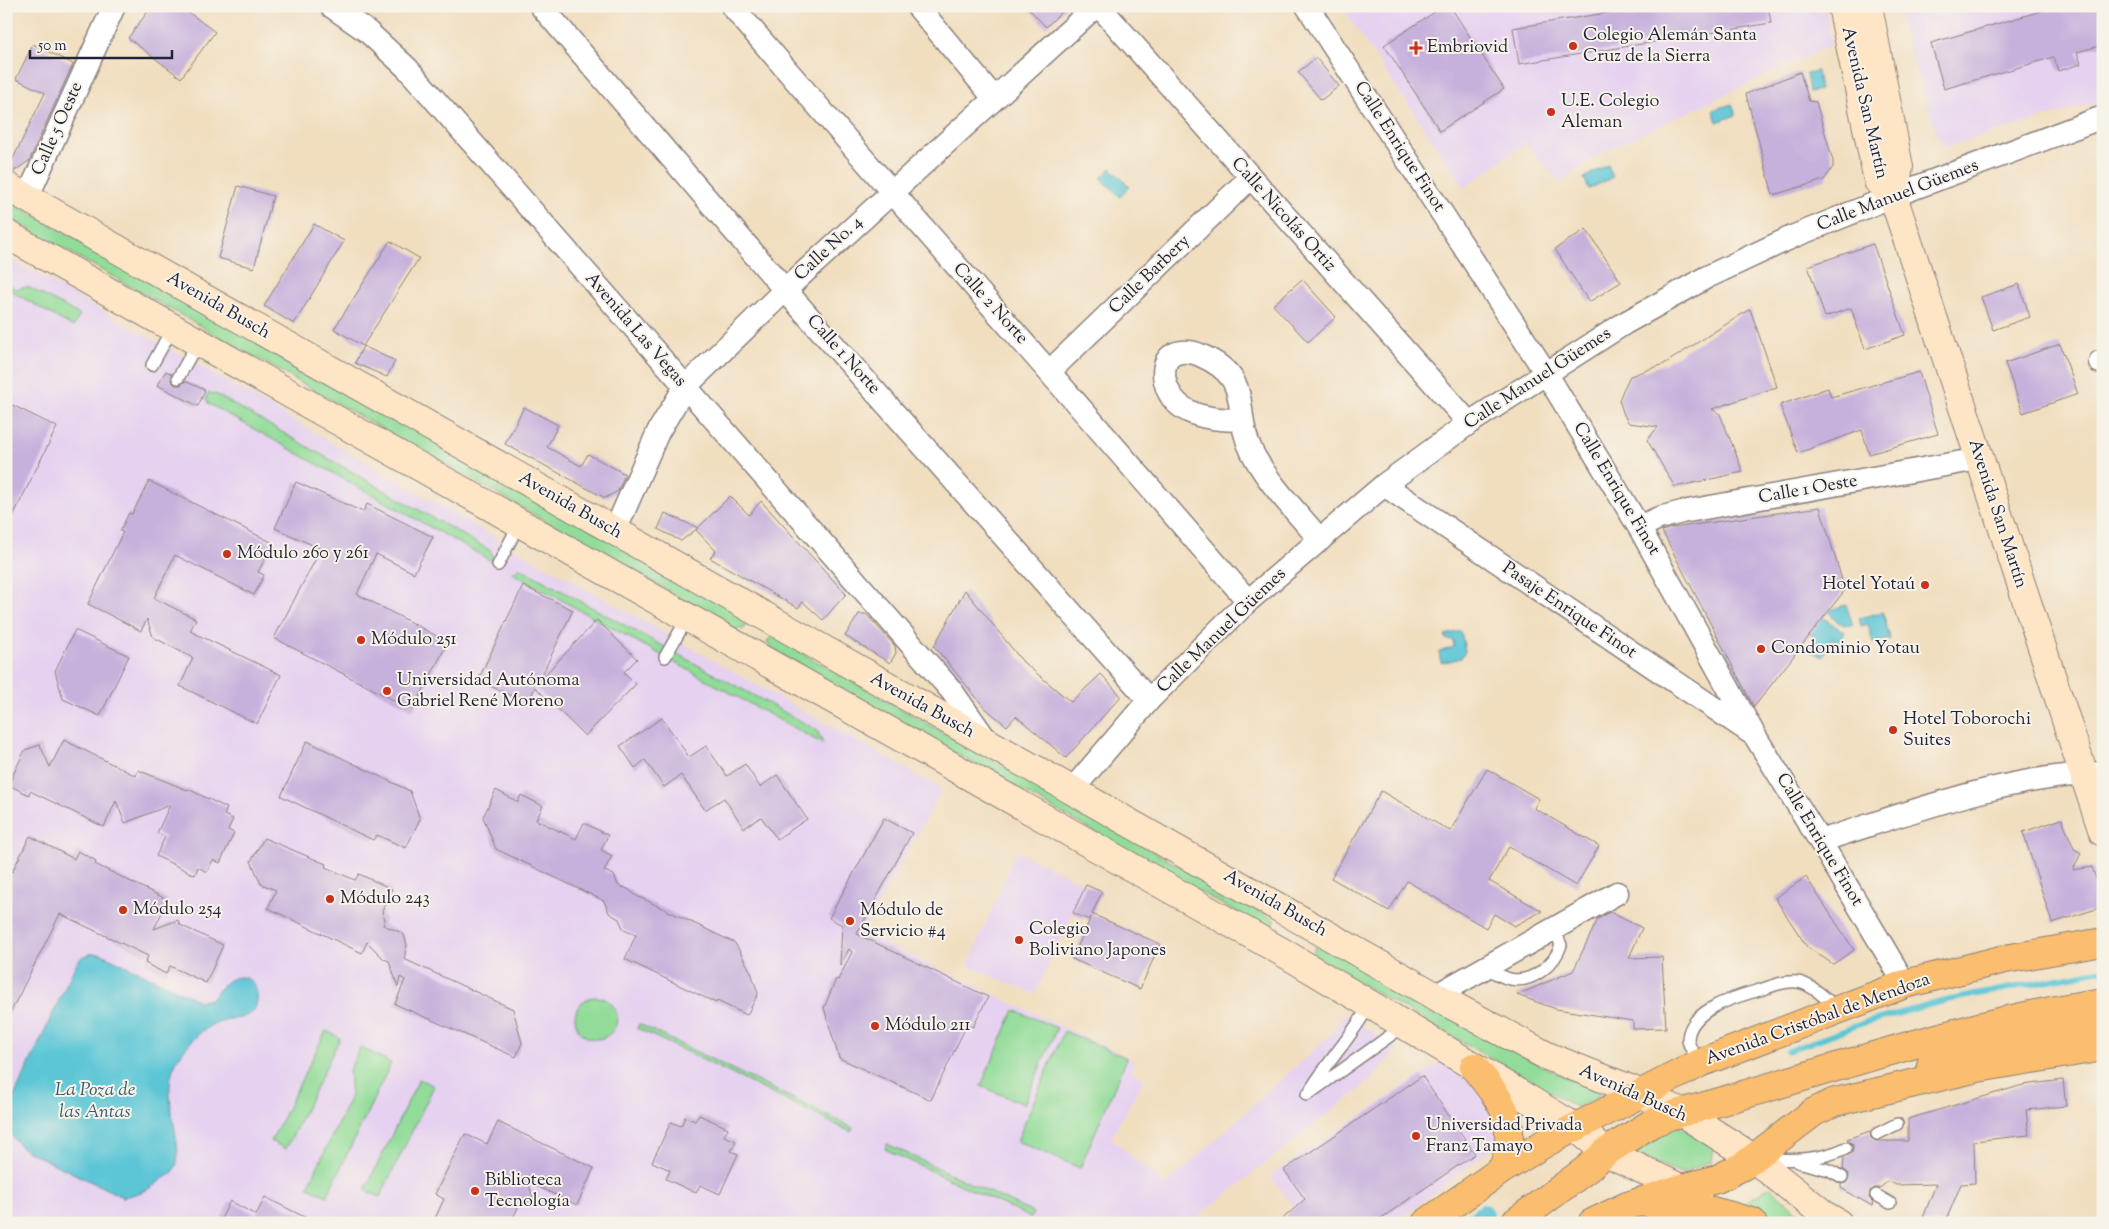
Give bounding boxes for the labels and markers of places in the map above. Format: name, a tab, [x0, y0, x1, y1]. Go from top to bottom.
place label: Colegio Alemán Santa Cruz de la Sierra	[1583, 23, 1757, 70]
place label: Embriovid	[1427, 35, 1508, 61]
marker: Colegio Alemán Santa Cruz de la Sierra	[1567, 40, 1579, 52]
marker: Embriovid	[1409, 41, 1423, 55]
place label: U.E. Colegio Aleman	[1561, 89, 1659, 136]
marker: U.E. Colegio Aleman	[1545, 106, 1557, 118]
place label: Módulo 260 y 261	[237, 541, 369, 567]
marker: Módulo 260 y 261	[221, 548, 233, 560]
place label: Hotel Yotaú	[1822, 572, 1915, 598]
marker: Hotel Yotaú	[1919, 579, 1931, 591]
place label: Módulo 251	[371, 627, 457, 653]
marker: Módulo 251	[355, 634, 367, 646]
place label: Condominio Yotau	[1771, 636, 1920, 662]
marker: Condominio Yotau	[1755, 643, 1767, 655]
place label: Universidad Autónoma Gabriel René Moreno	[397, 668, 580, 715]
marker: Universidad Autónoma Gabriel René Moreno	[381, 685, 393, 697]
place label: Hotel Toborochi Suites	[1903, 707, 2031, 754]
marker: Hotel Toborochi Suites	[1887, 724, 1899, 736]
place label: Módulo 243	[340, 886, 430, 912]
marker: Módulo 243	[324, 893, 336, 905]
place label: Módulo 254	[133, 897, 222, 923]
place label: Módulo de Servicio #4	[860, 898, 946, 945]
marker: Módulo 254	[117, 904, 129, 916]
marker: Módulo de Servicio #4	[844, 915, 856, 927]
place label: Colegio Boliviano Japones	[1029, 917, 1166, 964]
marker: Colegio Boliviano Japones	[1013, 934, 1025, 946]
place label: Módulo 211	[885, 1013, 971, 1039]
marker: Módulo 211	[869, 1020, 881, 1032]
place label: Universidad Privada Franz Tamayo	[1426, 1113, 1582, 1160]
marker: Universidad Privada Franz Tamayo	[1410, 1130, 1422, 1142]
place label: Biblioteca Tecnología	[485, 1168, 570, 1215]
marker: Biblioteca Tecnología	[469, 1185, 481, 1197]

